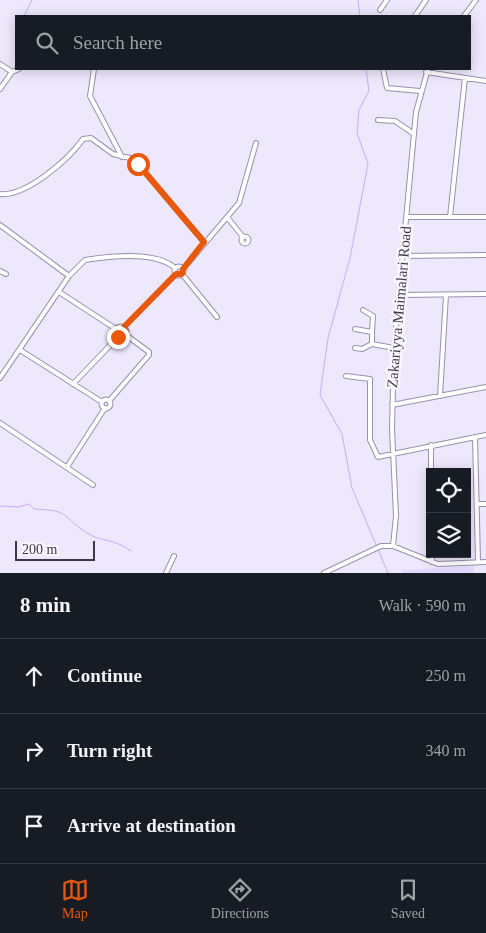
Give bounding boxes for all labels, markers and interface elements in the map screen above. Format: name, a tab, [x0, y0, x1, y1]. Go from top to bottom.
search box	[15, 15, 471, 70]
icon: search	[33, 29, 61, 57]
text: Search here	[73, 32, 162, 53]
route start	[127, 153, 150, 176]
street label: Zakariyya Maimalari Road	[384, 225, 414, 389]
route end	[107, 326, 130, 349]
map controls	[426, 468, 471, 558]
button: locate	[426, 468, 471, 513]
button: layers	[426, 513, 471, 558]
scale bar	[15, 538, 95, 561]
text: 200 m	[22, 542, 57, 557]
text: 8 min	[20, 593, 71, 617]
text: Walk · 590 m	[379, 597, 466, 614]
icon: ahead	[20, 662, 48, 690]
text: Continue	[67, 665, 142, 686]
text: 250 m	[426, 667, 466, 684]
icon: right	[20, 737, 48, 765]
text: Turn right	[67, 740, 152, 761]
text: 340 m	[426, 742, 466, 759]
icon: arrive	[20, 812, 48, 840]
text: Arrive at destination	[67, 815, 236, 836]
tab: Map	[61, 876, 89, 922]
tab: Directions	[211, 876, 269, 922]
tab: Saved	[391, 876, 425, 922]

